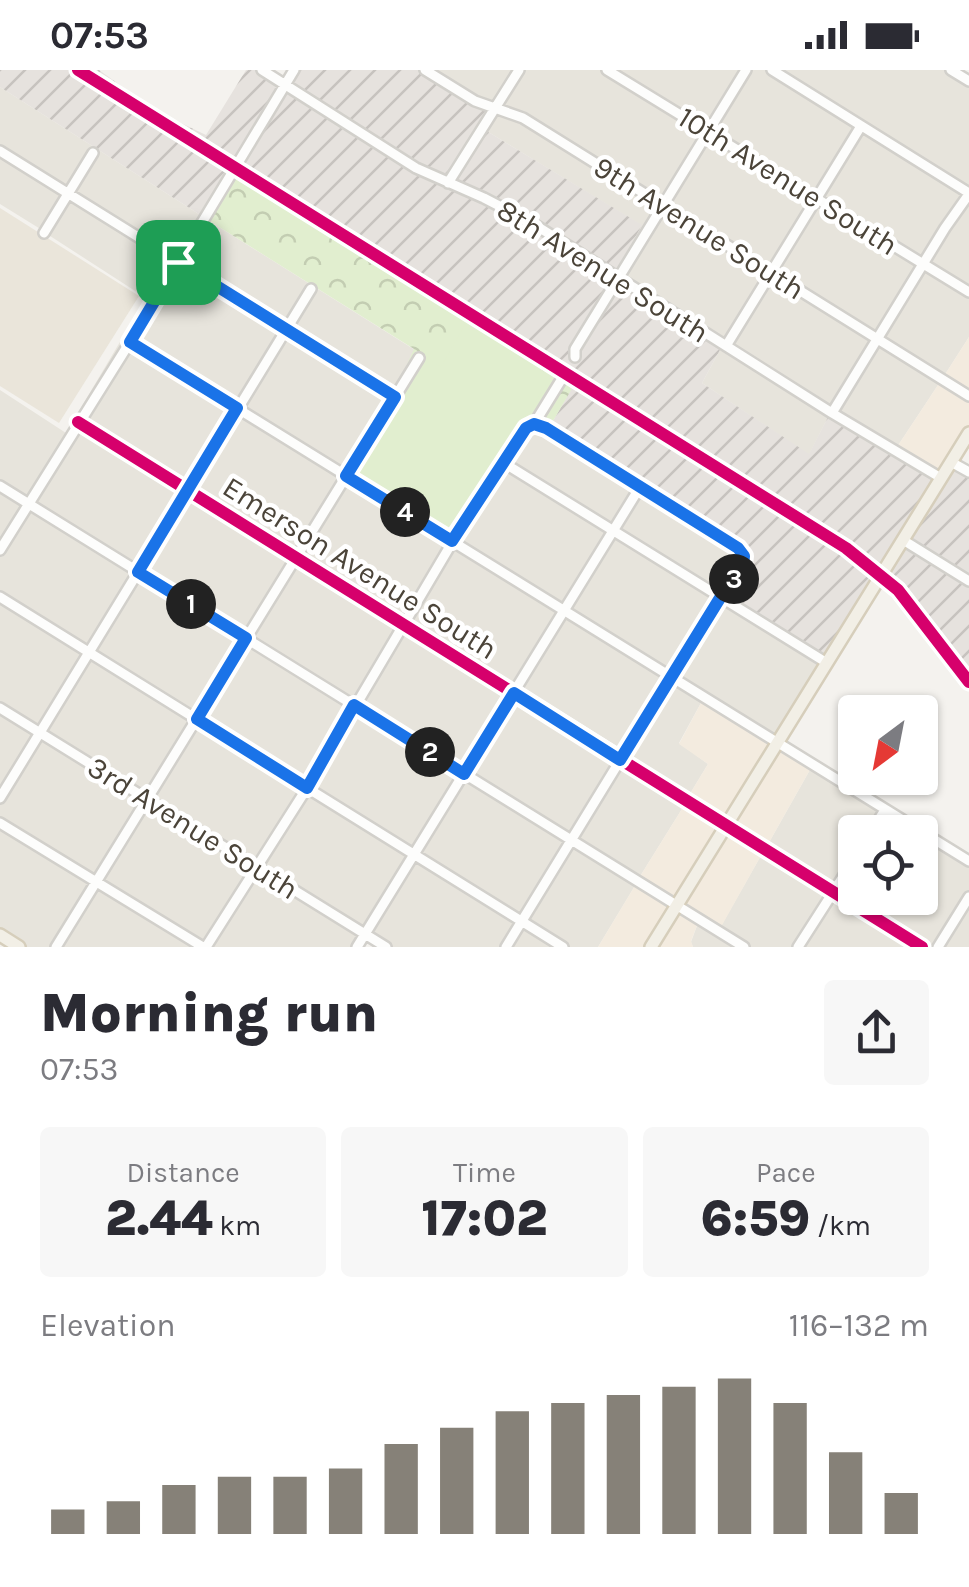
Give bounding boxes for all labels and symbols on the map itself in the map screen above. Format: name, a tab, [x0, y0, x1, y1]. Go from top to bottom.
street label: 10th Avenue South	[672, 99, 904, 263]
street label: 9th Avenue South	[587, 149, 811, 307]
street label: 8th Avenue South	[490, 191, 716, 351]
pin	[136, 220, 221, 305]
street label: Emerson Avenue South	[216, 469, 504, 667]
pin: 4	[380, 487, 430, 537]
pin: 3	[709, 554, 759, 604]
pin: 1	[166, 579, 216, 629]
north arrow	[838, 695, 938, 795]
pin: 2	[405, 727, 455, 777]
street label: 3rd Avenue South	[81, 749, 305, 907]

